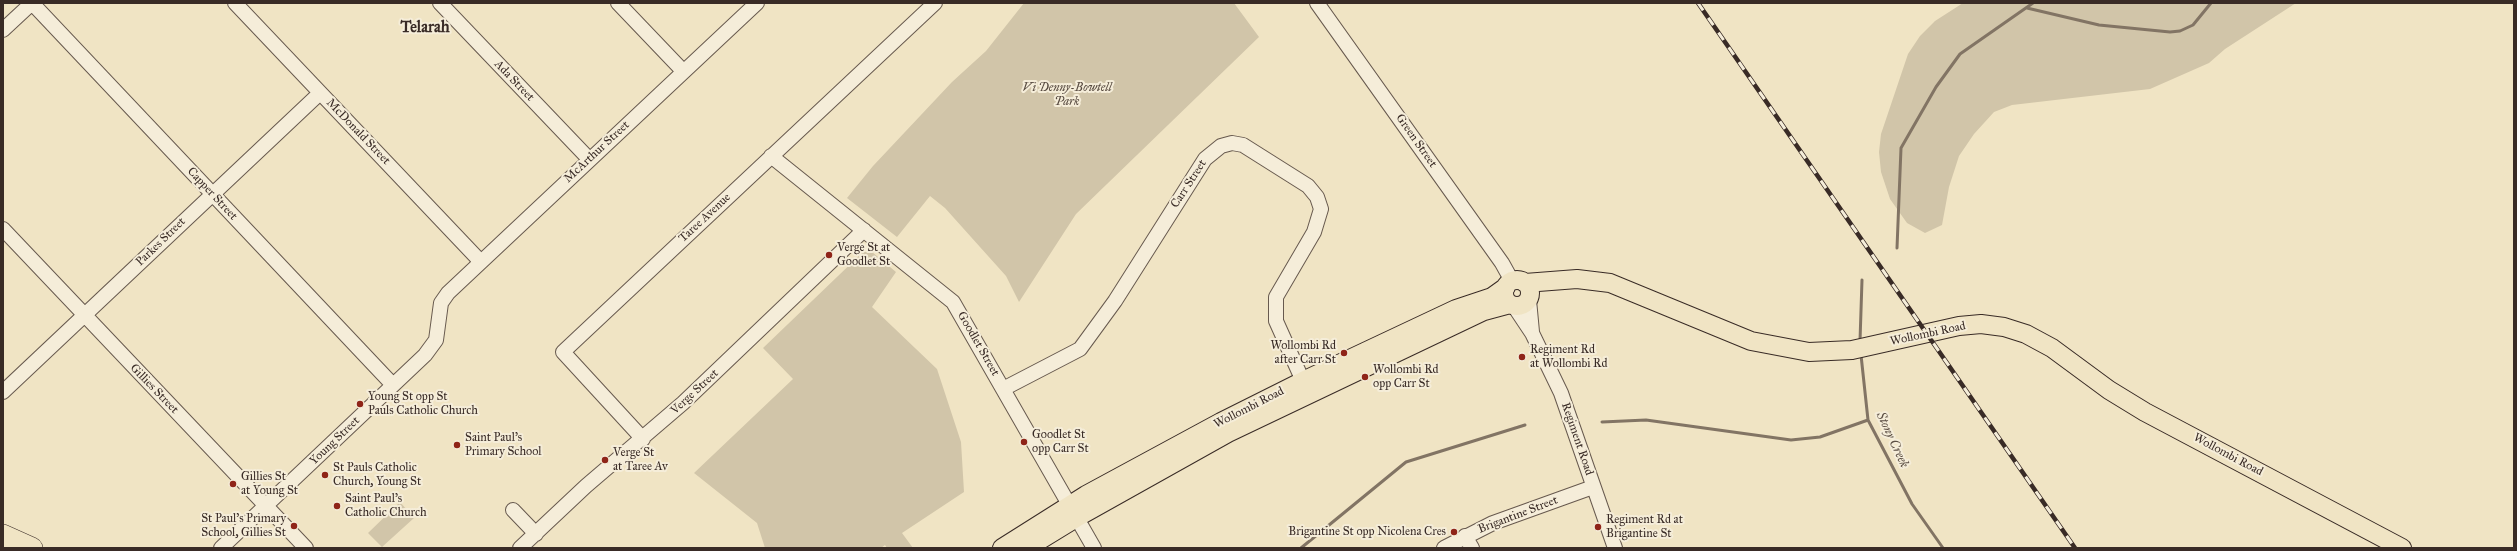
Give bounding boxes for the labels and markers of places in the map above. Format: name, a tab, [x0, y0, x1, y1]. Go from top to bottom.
place label: Verge St at Goodlet St	[837, 241, 890, 269]
marker: Verge St at Goodlet St	[824, 250, 834, 260]
place label: Wollombi Rd after Carr St	[1270, 339, 1336, 367]
place label: Regiment Rd at Wollombi Rd	[1530, 343, 1608, 371]
marker: Wollombi Rd after Carr St	[1339, 348, 1349, 358]
marker: Regiment Rd at Wollombi Rd	[1517, 352, 1527, 362]
place label: Wollombi Rd opp Carr St	[1373, 363, 1439, 391]
marker: Wollombi Rd opp Carr St	[1360, 372, 1370, 382]
place label: Young St opp St Pauls Catholic Church	[368, 390, 478, 418]
marker: Young St opp St Pauls Catholic Church	[355, 399, 365, 409]
place label: Goodlet St opp Carr St	[1032, 428, 1089, 456]
place label: Saint Paul's Primary School	[465, 431, 542, 459]
marker: Goodlet St opp Carr St	[1019, 437, 1029, 447]
marker: Saint Paul's Primary School	[452, 440, 462, 450]
place label: Verge St at Taree Av	[613, 446, 668, 474]
marker: Verge St at Taree Av	[600, 455, 610, 465]
place label: St Pauls Catholic Church, Young St	[333, 461, 421, 489]
place label: Gillies St at Young St	[241, 470, 298, 498]
marker: St Pauls Catholic Church, Young St	[320, 470, 330, 480]
marker: Gillies St at Young St	[228, 479, 238, 489]
place label: Saint Paul's Catholic Church	[345, 492, 427, 520]
marker: Saint Paul's Catholic Church	[332, 501, 342, 511]
place label: St Paul's Primary School, Gillies St	[201, 512, 286, 540]
place label: Regiment Rd at Brigantine St	[1606, 513, 1683, 541]
marker: St Paul's Primary School, Gillies St	[289, 521, 299, 531]
marker: Regiment Rd at Brigantine St	[1593, 522, 1603, 532]
place label: Brigantine St opp Nicolena Cres	[1288, 525, 1446, 539]
marker: Brigantine St opp Nicolena Cres	[1449, 527, 1459, 537]

